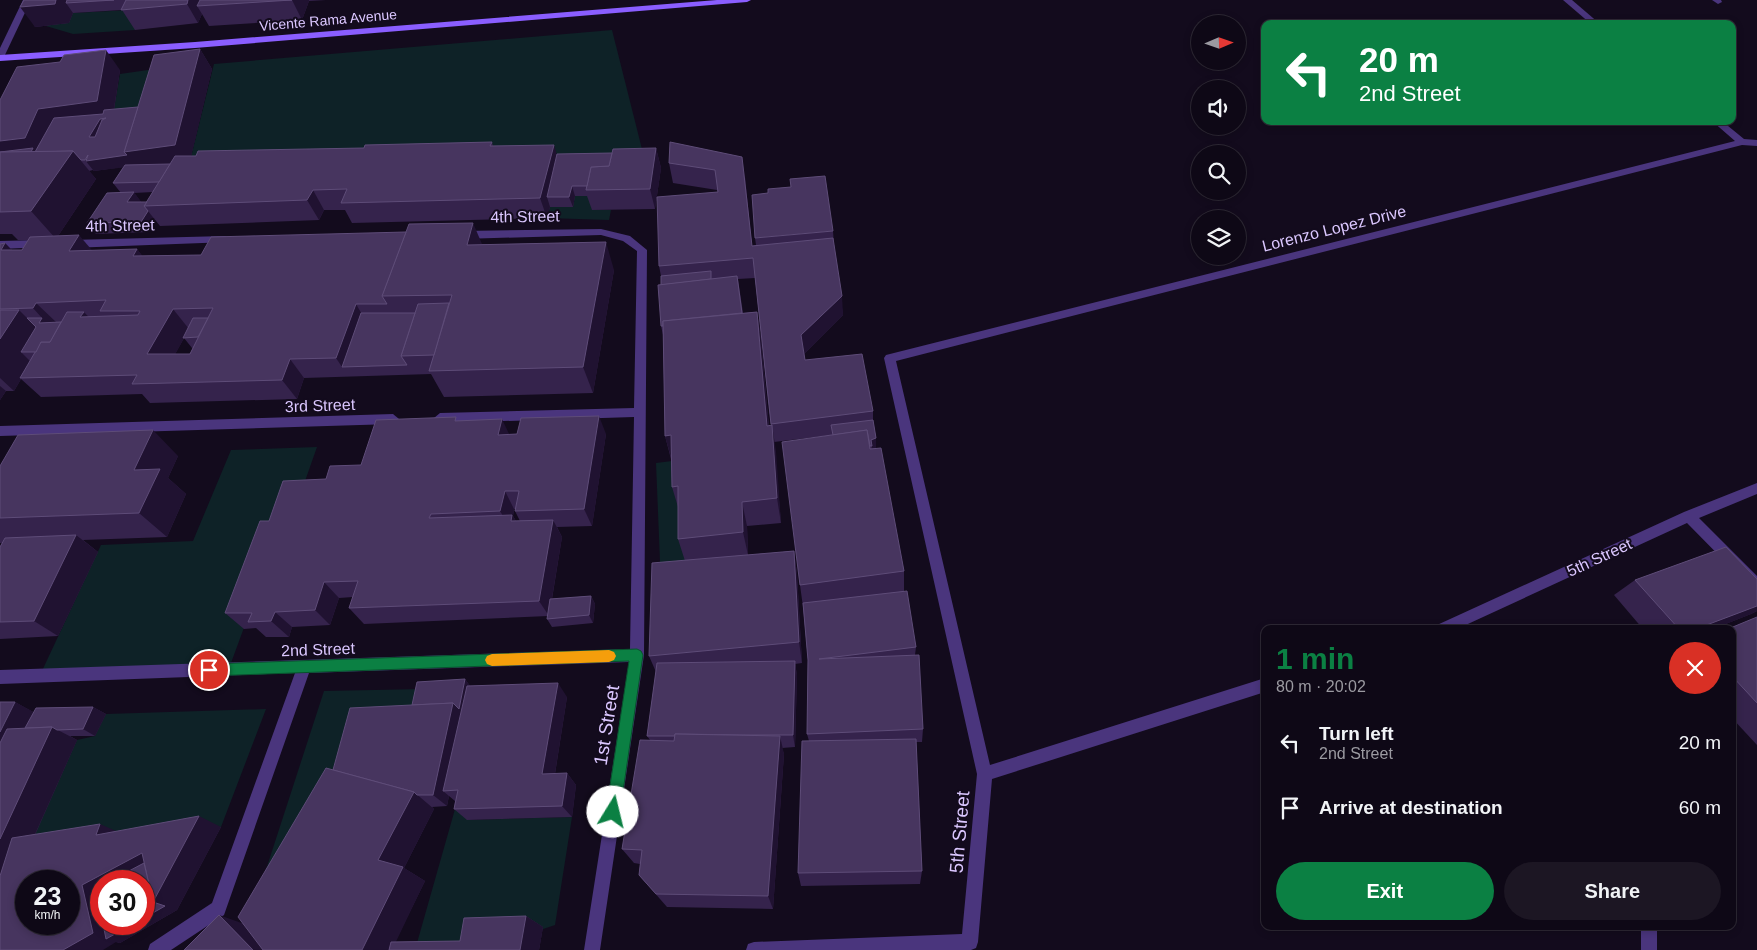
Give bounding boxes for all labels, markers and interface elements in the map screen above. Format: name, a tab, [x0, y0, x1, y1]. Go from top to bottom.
street label: Vicente Rama Avenue	[259, 6, 398, 34]
north arrow	[1191, 15, 1246, 70]
map controls	[1191, 15, 1246, 265]
icon: left	[1276, 40, 1341, 105]
text: 20 m	[1359, 40, 1439, 79]
button: sound	[1191, 80, 1246, 135]
text: 2nd Street	[1359, 81, 1461, 106]
button: search	[1191, 145, 1246, 200]
street label: Lorenzo Lopez Drive	[1260, 202, 1408, 255]
street label: 4th Street	[490, 207, 560, 226]
button: layers	[1191, 210, 1246, 265]
street label: 4th Street	[85, 216, 155, 235]
street label: 3rd Street	[285, 396, 356, 415]
street label: 5th Street	[1564, 535, 1635, 580]
street label: 2nd Street	[281, 640, 356, 659]
text: 1 min	[1276, 642, 1354, 675]
button: close	[1669, 642, 1721, 694]
pin	[188, 649, 230, 691]
icon: arrive	[195, 656, 223, 684]
text: 80 m · 20:02	[1276, 678, 1366, 695]
street label: 1st Street	[590, 683, 623, 767]
text: Turn left	[1319, 723, 1394, 744]
icon: left	[1276, 729, 1304, 757]
text: 20 m	[1679, 732, 1721, 753]
text: 2nd Street	[1319, 745, 1393, 762]
position arrow	[586, 785, 638, 837]
street label: 5th Street	[945, 789, 974, 874]
icon: arrive	[1276, 794, 1304, 822]
text: Arrive at destination	[1319, 797, 1503, 818]
text: 60 m	[1679, 797, 1721, 818]
button: Exit	[1276, 862, 1494, 920]
button: Share	[1504, 862, 1721, 920]
speed limit sign: 30	[90, 870, 155, 935]
text: 23	[34, 882, 61, 910]
text: km/h	[34, 908, 61, 922]

